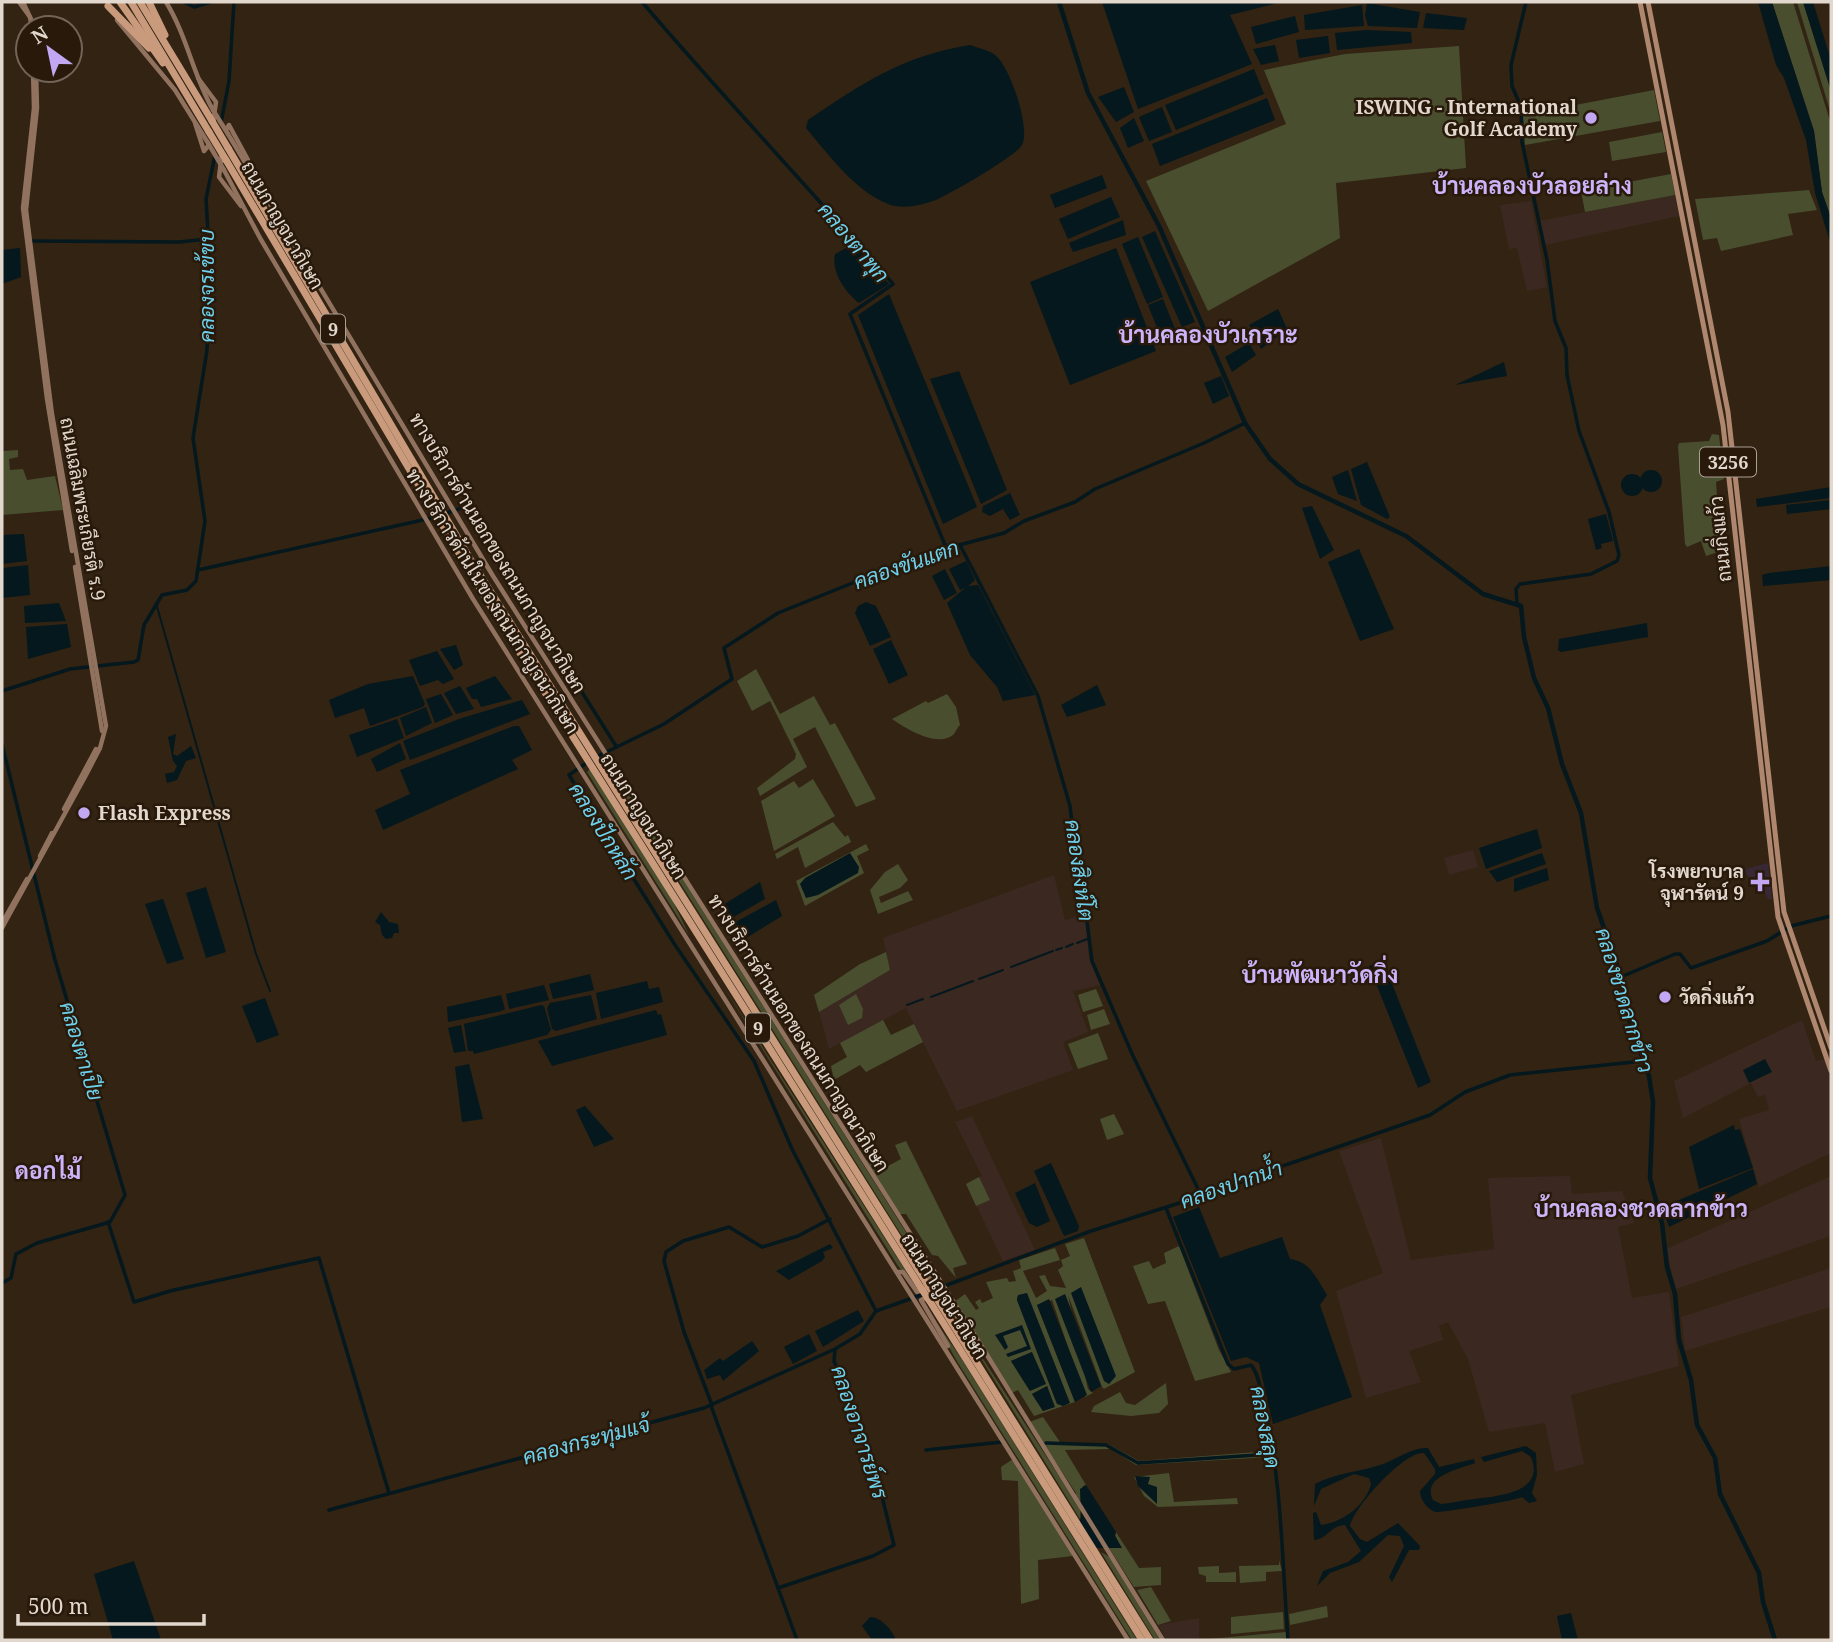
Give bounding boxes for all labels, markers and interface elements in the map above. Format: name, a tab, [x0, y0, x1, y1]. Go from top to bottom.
north arrow	[14, 14, 84, 84]
text: N	[26, 20, 53, 50]
place label: ISWING - International Golf Academy	[1356, 94, 1577, 142]
marker: ISWING - International Golf Academy	[1583, 110, 1599, 126]
street label: ถนนกาญจนาภิเษก	[236, 156, 330, 294]
district label: บ้านคลองบัวลอยล่าง	[1432, 169, 1632, 201]
water label: คลองตาพุก	[811, 196, 896, 289]
water label: คลองจรเข้ขบ	[192, 229, 220, 343]
road number: 9	[321, 314, 345, 344]
district label: บ้านคลองบัวเกราะ	[1118, 318, 1298, 350]
street label: ทางบริการด้านนอกของถนนกาญจนาภิเษก	[404, 408, 592, 698]
street label: ถนนเฉลิมพระเกียรติ ร.9	[54, 415, 112, 603]
road number: 3256	[1700, 448, 1756, 476]
street label: ทางบริการด้านในของถนนกาญจนาภิเษก	[400, 463, 586, 739]
street label: ถนนกิ่งแก้ว	[1699, 495, 1737, 584]
water label: คลองขันแตก	[850, 533, 962, 595]
street label: ถนนกาญจนาภิเษก	[595, 748, 693, 884]
water label: คลองปักหลัก	[563, 777, 645, 885]
place label: Flash Express	[98, 800, 231, 826]
marker: Flash Express	[76, 805, 92, 821]
water label: คลองสิงห์โต	[1059, 817, 1101, 923]
place label: โรงพยาบาล จุฬารัตน์ 9	[1648, 858, 1744, 908]
marker: โรงพยาบาล จุฬารัตน์ 9	[1750, 872, 1770, 892]
street label: ทางบริการด้านนอกของถนนกาญจนาภิเษก	[702, 889, 896, 1177]
water label: คลองชวดลากข้าว	[1590, 924, 1660, 1076]
district label: บ้านพัฒนาวัดกิ่ง	[1242, 955, 1398, 990]
place label: วัดกิ่งแก้ว	[1679, 981, 1755, 1010]
marker: วัดกิ่งแก้ว	[1657, 989, 1673, 1005]
water label: คลองตาเปีย	[54, 998, 110, 1104]
road number: 9	[746, 1014, 770, 1042]
water label: คลองปากน้ำ	[1175, 1151, 1286, 1215]
district label: ดอกไม้	[15, 1154, 82, 1186]
district label: บ้านคลองชวดลากข้าว	[1534, 1192, 1748, 1224]
street label: ถนนกาญจนาภิเษก	[896, 1228, 994, 1364]
water label: คลองอาจารย์พร	[825, 1362, 895, 1503]
water label: คลองสลุด	[1243, 1383, 1288, 1471]
water label: คลองกระทุ่มแจ้	[519, 1409, 657, 1471]
scale bar	[18, 1582, 203, 1626]
text: 500 m	[28, 1592, 89, 1620]

